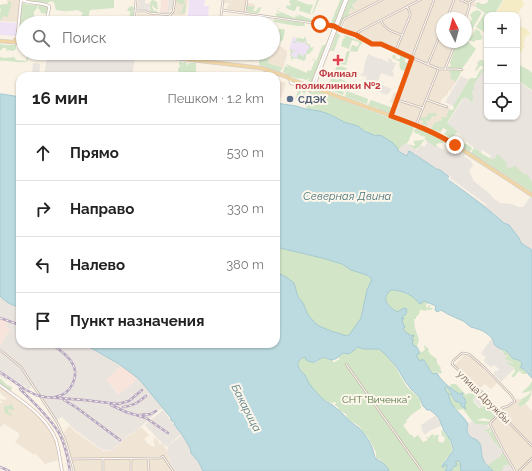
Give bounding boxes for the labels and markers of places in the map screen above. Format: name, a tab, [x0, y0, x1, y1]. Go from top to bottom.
marker: Филиал поликлиники №2	[332, 54, 344, 66]
place label: Филиал поликлиники №2	[295, 68, 381, 91]
marker: СДЭК	[285, 94, 295, 104]
place label: СДЭК	[298, 94, 327, 105]

